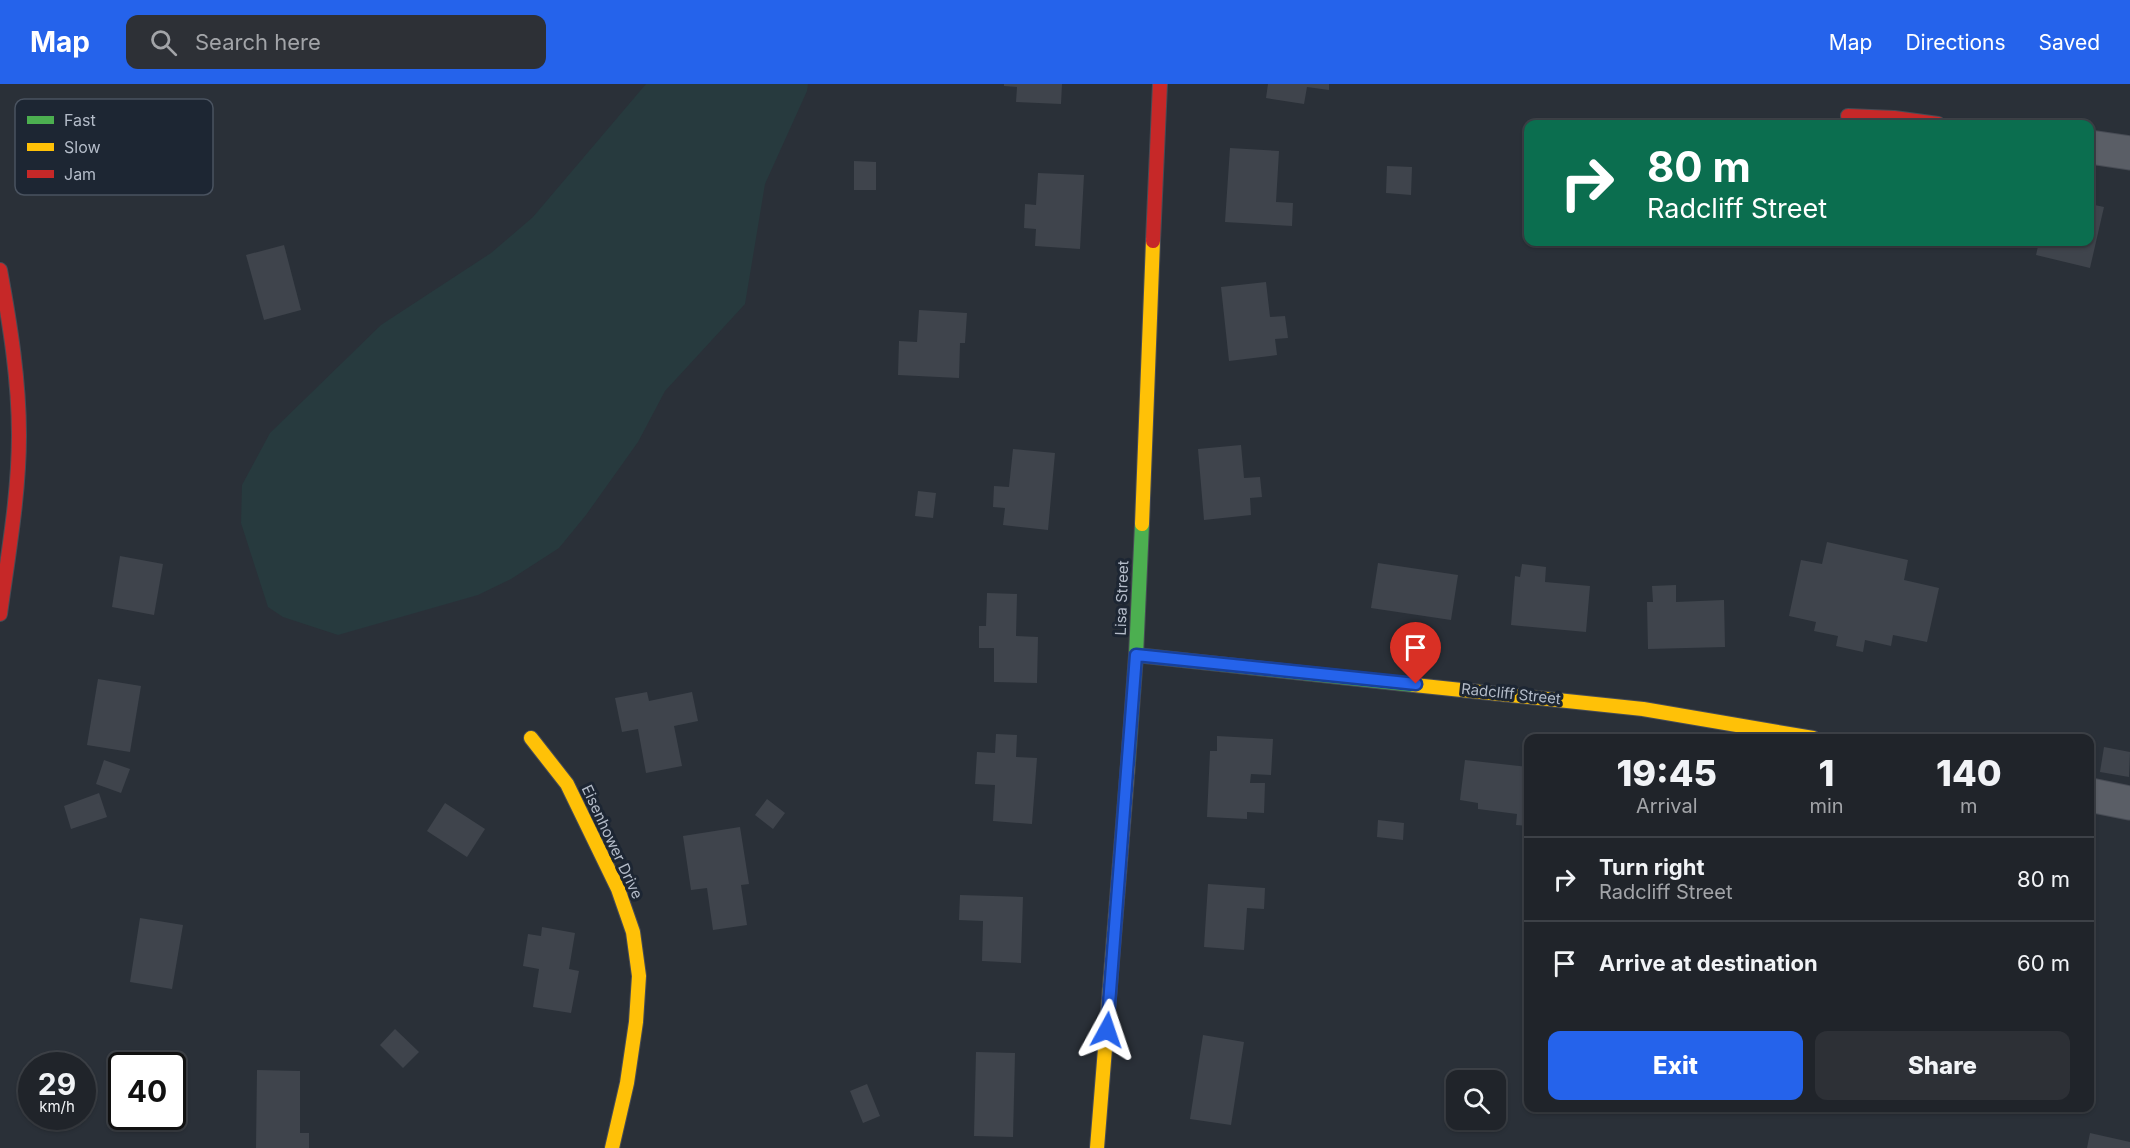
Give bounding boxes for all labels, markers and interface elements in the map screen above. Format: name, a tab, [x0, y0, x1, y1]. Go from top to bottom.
search box	[126, 15, 546, 69]
text: Map	[30, 25, 90, 59]
icon: search	[147, 26, 180, 59]
text: Search here	[195, 29, 321, 55]
text: Map	[1829, 30, 1872, 55]
text: Directions	[1905, 30, 2006, 55]
text: Saved	[2039, 30, 2100, 55]
legend	[15, 99, 213, 195]
text: Fast	[64, 110, 96, 130]
text: Slow	[64, 137, 101, 157]
text: 80 m	[1647, 141, 1751, 192]
icon: right	[1548, 144, 1626, 222]
text: Jam	[64, 164, 96, 184]
text: Radcliff Street	[1647, 192, 1827, 225]
street label: Lisa Street	[1111, 560, 1132, 636]
pin	[1390, 622, 1441, 684]
icon: arrive	[1399, 631, 1432, 664]
street label: Radcliff Street	[1460, 679, 1562, 708]
text: 19:45	[1616, 751, 1717, 795]
text: 1	[1819, 751, 1834, 795]
text: 140	[1936, 751, 2002, 795]
street label: Eisenhower Drive	[578, 782, 647, 902]
text: Arrival	[1636, 794, 1697, 818]
text: min	[1809, 794, 1844, 818]
text: m	[1960, 794, 1978, 818]
text: Turn right	[1599, 854, 1705, 880]
icon: right	[1548, 863, 1581, 896]
text: 80 m	[2017, 866, 2070, 892]
text: Radcliff Street	[1599, 880, 1732, 904]
icon: arrive	[1548, 947, 1581, 980]
text: Arrive at destination	[1599, 950, 1818, 976]
text: 60 m	[2017, 950, 2070, 976]
position arrow	[1075, 998, 1139, 1062]
button: Exit	[1548, 1031, 1803, 1100]
button: Share	[1815, 1031, 2070, 1100]
speed limit sign: 40	[108, 1052, 186, 1130]
text: 29	[38, 1066, 76, 1102]
map controls	[1446, 1070, 1506, 1130]
button: search	[1446, 1070, 1506, 1130]
text: km/h	[39, 1097, 75, 1116]

